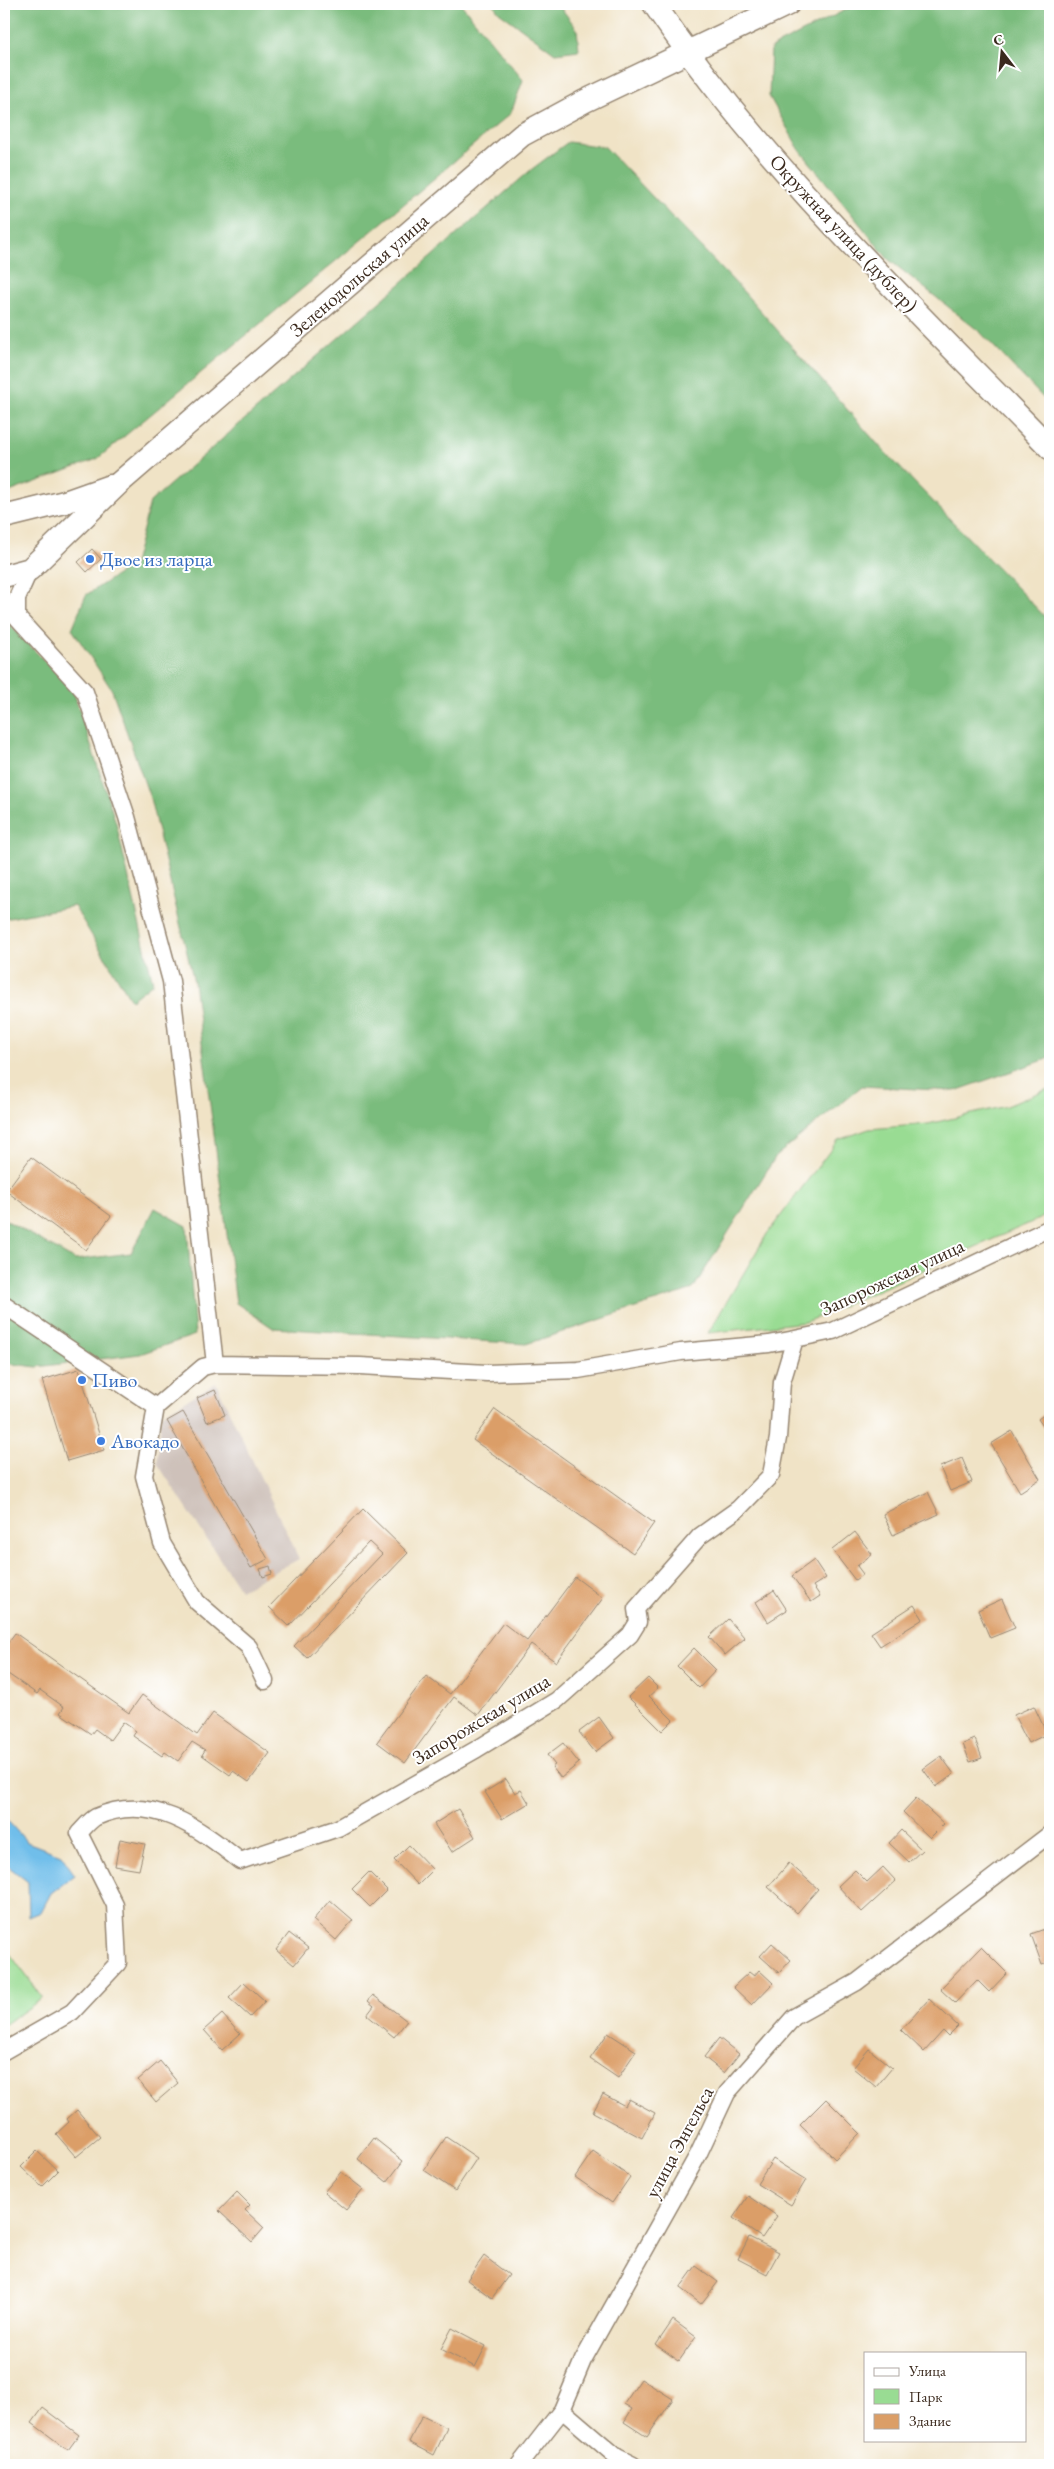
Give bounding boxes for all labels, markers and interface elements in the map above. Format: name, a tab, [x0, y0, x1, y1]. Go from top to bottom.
north arrow	[976, 28, 1026, 78]
text: С	[991, 29, 1006, 50]
street label: Окружная улица (дублер)	[764, 149, 924, 317]
street label: Зеленодольская улица	[284, 207, 434, 343]
place label: Двое из ларца	[100, 546, 213, 572]
marker: Двое из ларца	[84, 553, 96, 565]
street label: Запорожская улица	[816, 1232, 968, 1322]
place label: Пиво	[92, 1367, 138, 1393]
marker: Пиво	[76, 1374, 88, 1386]
place label: Авокадо	[110, 1428, 180, 1454]
marker: Авокадо	[95, 1435, 107, 1447]
street label: Запорожская улица	[407, 1668, 555, 1770]
street label: улица Энгельса	[639, 2082, 719, 2202]
legend	[864, 2352, 1026, 2442]
text: Улица	[908, 2361, 946, 2380]
text: Парк	[909, 2387, 942, 2406]
text: Здание	[909, 2411, 951, 2430]

